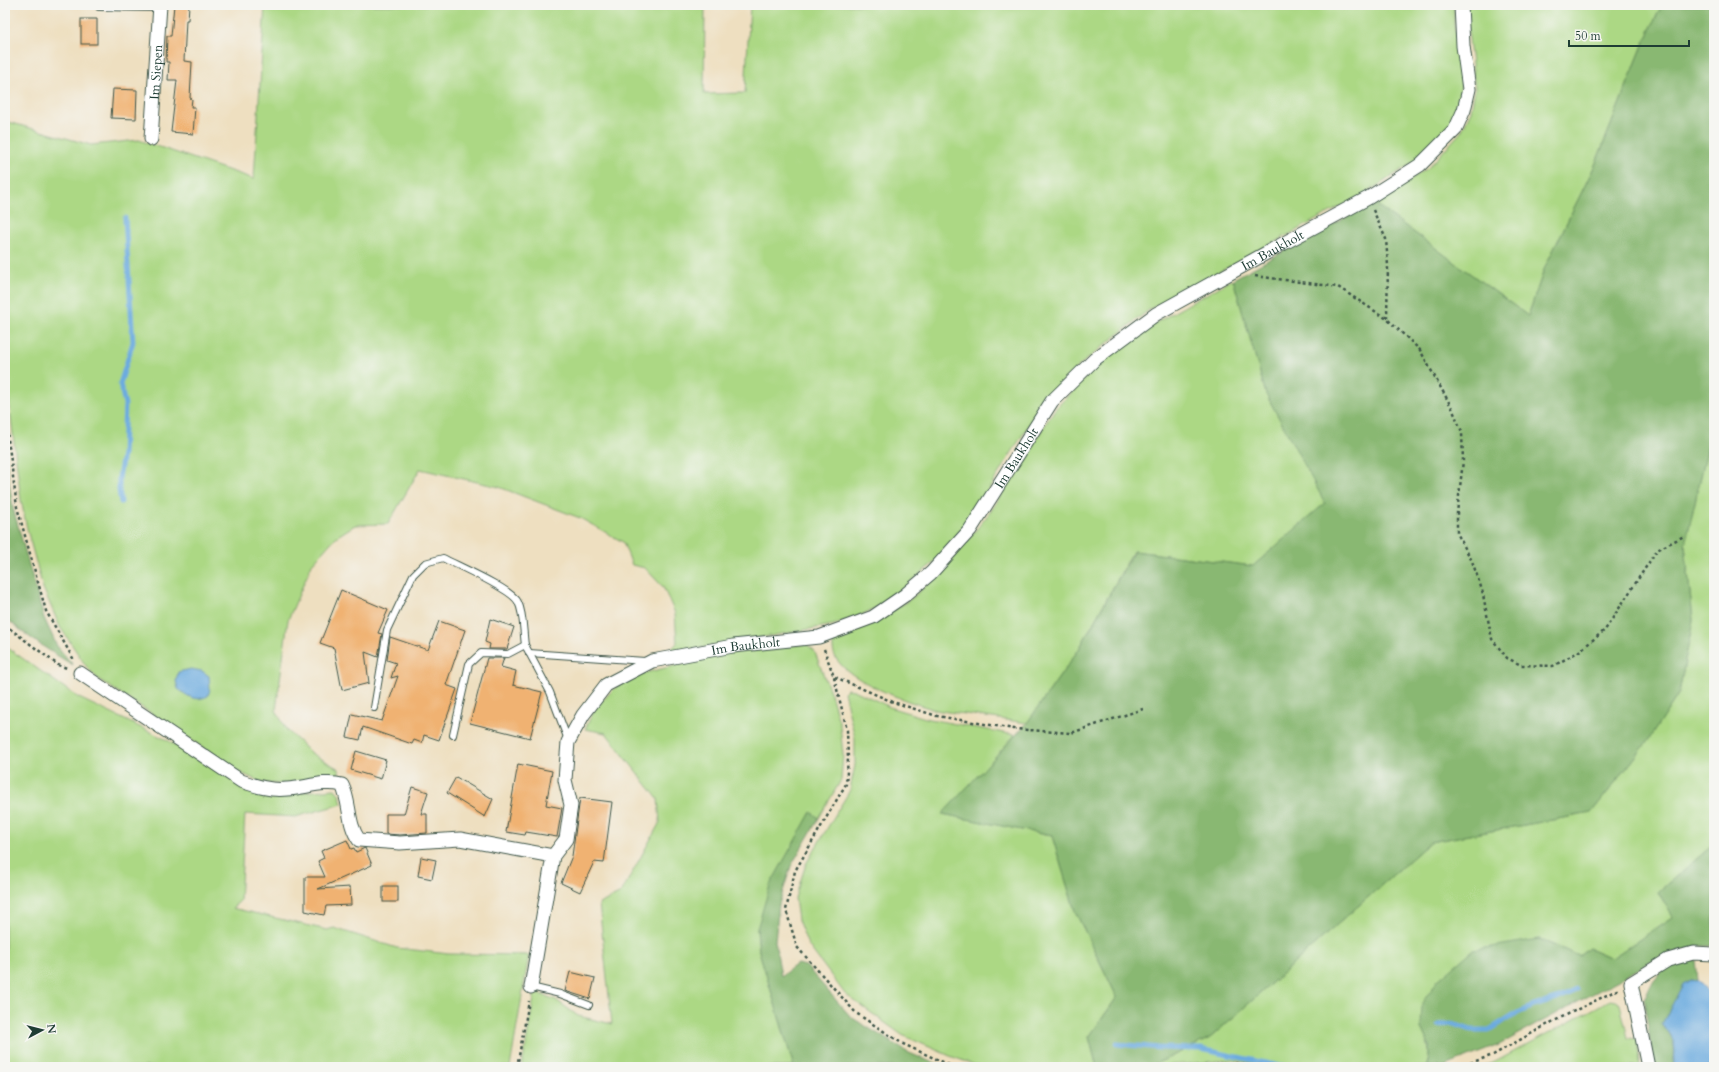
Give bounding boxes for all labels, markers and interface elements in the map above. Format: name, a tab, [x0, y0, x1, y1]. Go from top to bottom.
scale bar	[1569, 22, 1689, 48]
text: 50 m	[1575, 28, 1602, 44]
street label: Im Siepen	[146, 43, 167, 100]
street label: Im Baukholt	[1238, 226, 1307, 275]
street label: Im Baukholt	[991, 424, 1043, 492]
street label: Im Baukholt	[710, 633, 781, 660]
north arrow	[22, 1010, 62, 1050]
text: N	[43, 1023, 60, 1035]

